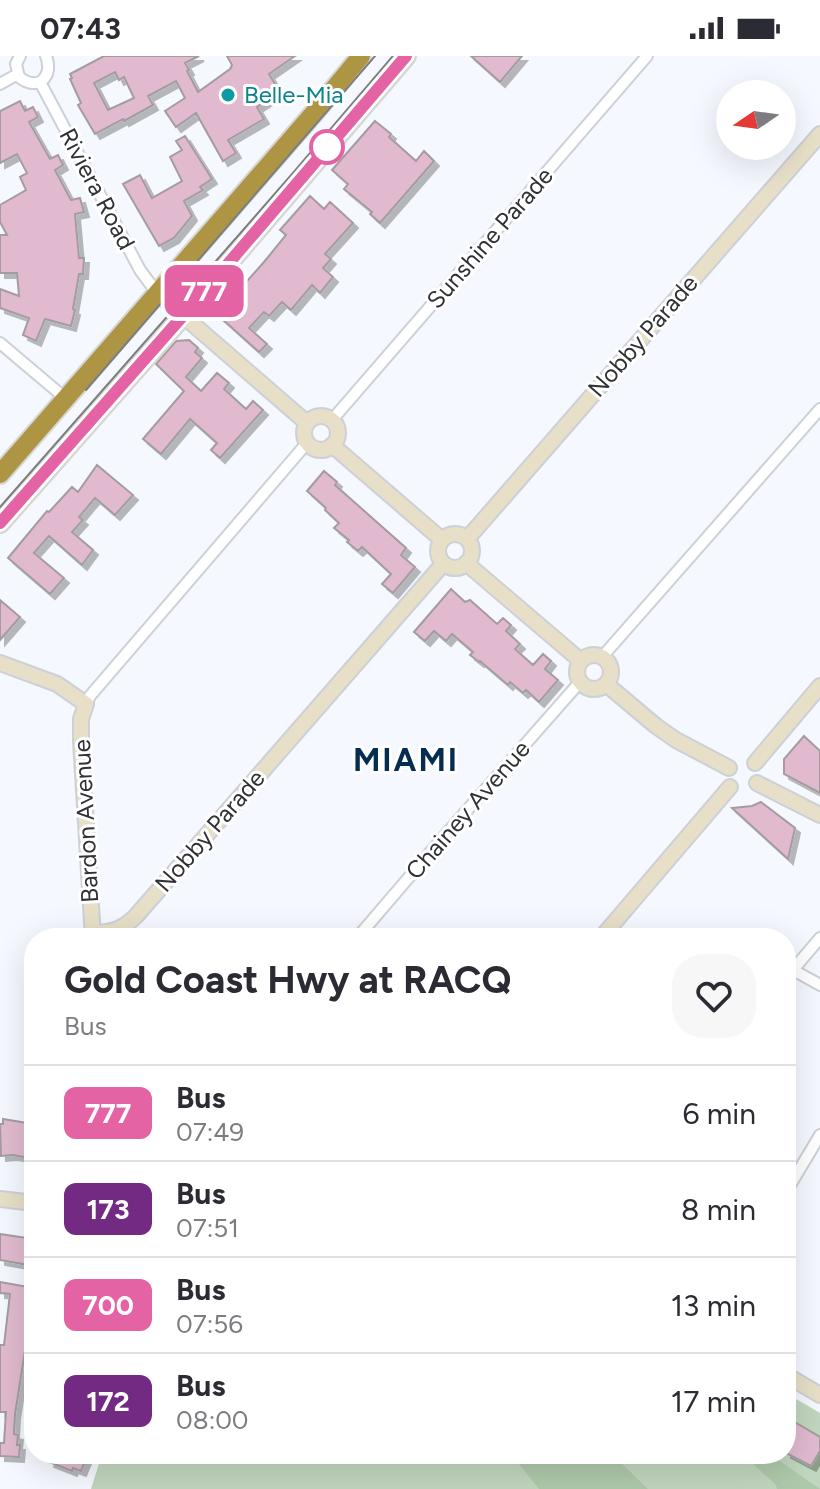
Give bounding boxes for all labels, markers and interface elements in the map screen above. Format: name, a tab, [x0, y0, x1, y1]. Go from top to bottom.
text: 07:43	[40, 10, 121, 47]
place label: Belle-Mia	[244, 80, 344, 109]
north arrow	[716, 80, 796, 160]
map controls	[716, 80, 796, 160]
marker: Belle-Mia	[219, 86, 237, 104]
street label: Riviera Road	[53, 123, 142, 254]
unlabelled marker	[310, 130, 344, 164]
street label: Sunshine Parade	[420, 161, 559, 314]
line badge: 777	[158, 265, 250, 317]
street label: Nobby Parade	[582, 269, 704, 403]
text: 777	[181, 274, 227, 308]
street label: Chainey Avenue	[399, 734, 536, 885]
street label: Bardon Avenue	[67, 739, 104, 903]
district label: MIAMI	[353, 741, 459, 779]
street label: Nobby Parade	[149, 764, 271, 898]
button: heart	[672, 954, 756, 1038]
text: Gold Coast Hwy at RACQ	[64, 957, 511, 1003]
text: Bus	[64, 1010, 107, 1042]
text: Bus	[176, 1079, 225, 1116]
text: 6 min	[682, 1095, 756, 1132]
text: 777	[85, 1096, 131, 1130]
text: 07:49	[176, 1116, 244, 1148]
text: Bus	[176, 1175, 225, 1212]
text: 8 min	[681, 1191, 756, 1228]
text: 173	[87, 1192, 129, 1226]
text: 07:51	[176, 1212, 239, 1244]
text: Bus	[176, 1271, 225, 1308]
text: 13 min	[671, 1287, 756, 1324]
text: 700	[82, 1288, 134, 1322]
text: 07:56	[176, 1308, 243, 1340]
text: Bus	[176, 1367, 225, 1404]
text: 17 min	[671, 1383, 756, 1420]
text: 172	[86, 1384, 130, 1418]
text: 08:00	[176, 1404, 249, 1436]

